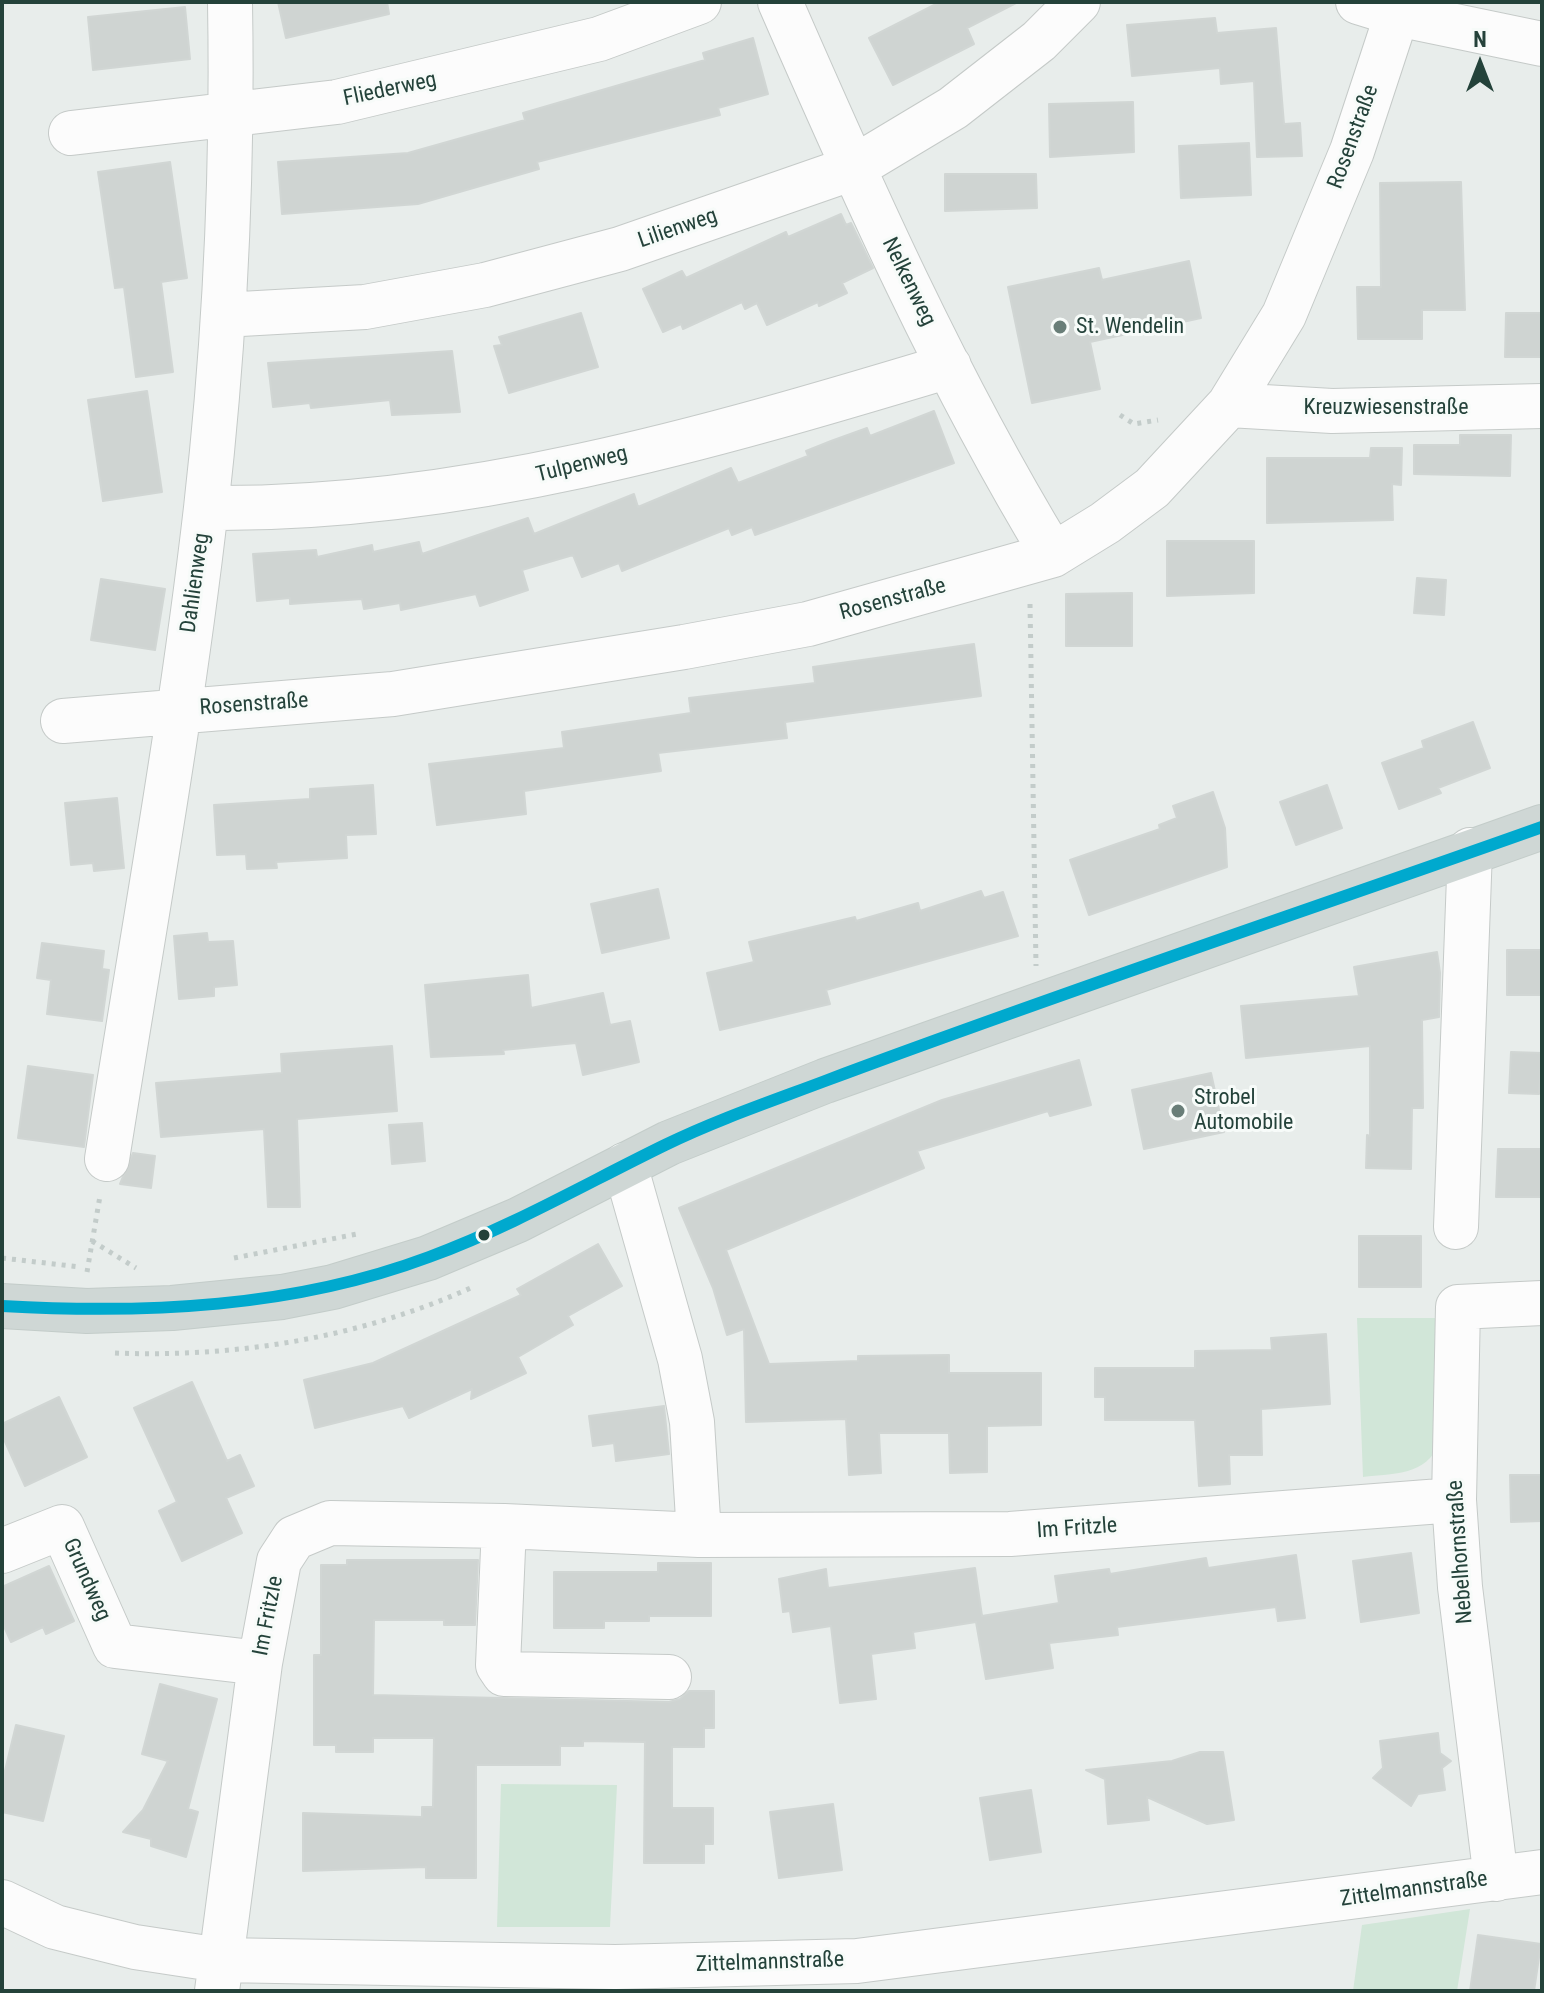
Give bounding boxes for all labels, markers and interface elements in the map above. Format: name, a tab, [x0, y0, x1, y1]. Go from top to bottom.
north arrow	[1440, 24, 1520, 104]
text: N	[1473, 27, 1487, 52]
street label: Fliederweg	[341, 67, 439, 113]
street label: Rosenstraße	[1323, 81, 1385, 193]
street label: Lilienweg	[635, 203, 721, 255]
street label: Nelkenweg	[875, 233, 941, 331]
place label: St. Wendelin	[1076, 314, 1184, 340]
marker: St. Wendelin	[1051, 318, 1069, 336]
street label: Kreuzwiesenstraße	[1304, 395, 1468, 421]
street label: Tulpenweg	[533, 441, 631, 489]
street label: Dahlienweg	[176, 532, 216, 634]
street label: Rosenstraße	[837, 573, 949, 627]
street label: Rosenstraße	[199, 688, 309, 722]
place label: Strobel Automobile	[1194, 1085, 1293, 1136]
marker: Strobel Automobile	[1169, 1102, 1187, 1120]
unlabelled marker	[476, 1227, 492, 1243]
street label: Nebelhornstraße	[1443, 1479, 1479, 1625]
street label: Im Fritzle	[1036, 1513, 1118, 1545]
street label: Grundweg	[56, 1535, 116, 1625]
street label: Im Fritzle	[248, 1574, 290, 1658]
street label: Zittelmannstraße	[1339, 1867, 1489, 1913]
street label: Zittelmannstraße	[695, 1947, 845, 1979]

